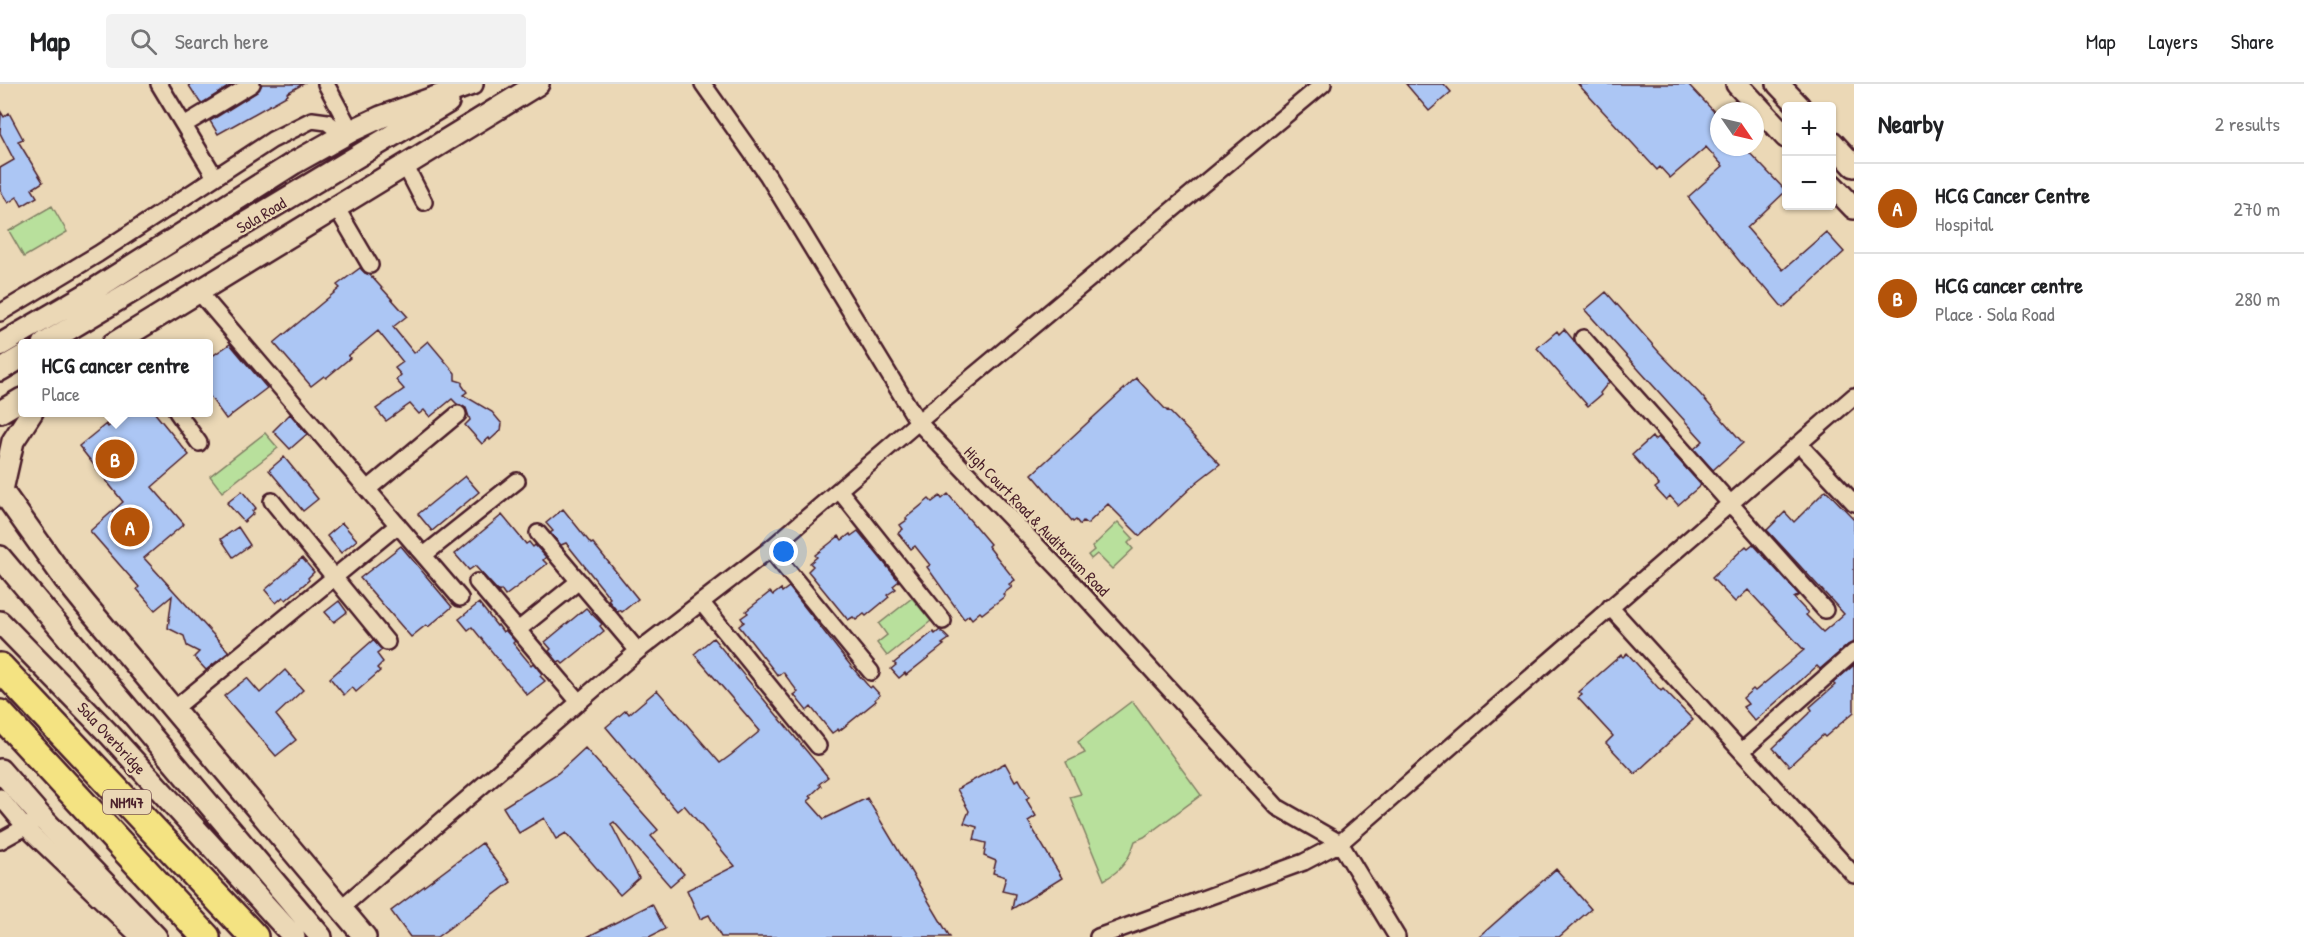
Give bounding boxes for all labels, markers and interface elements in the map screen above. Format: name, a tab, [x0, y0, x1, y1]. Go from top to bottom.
search box	[106, 14, 526, 68]
text: Map	[30, 22, 70, 60]
icon: search	[127, 25, 160, 58]
text: Search here	[175, 26, 269, 56]
text: Map	[2086, 27, 2115, 56]
text: Layers	[2148, 27, 2198, 56]
text: Share	[2231, 27, 2274, 56]
north arrow	[1710, 102, 1764, 156]
map controls	[1782, 102, 1836, 210]
button: +	[1782, 102, 1836, 156]
text: Nearby	[1878, 106, 1944, 141]
text: 2 results	[2215, 110, 2280, 137]
button: −	[1782, 156, 1836, 210]
text: HCG Cancer Centre	[1935, 180, 2090, 210]
street label: Sola Road	[232, 192, 290, 238]
text: A	[1893, 195, 1902, 222]
text: 270 m	[2234, 195, 2280, 222]
text: Hospital	[1935, 210, 1993, 237]
text: HCG cancer centre	[1935, 270, 2083, 300]
text: B	[1892, 285, 1903, 312]
text: 280 m	[2235, 285, 2280, 312]
text: Place · Sola Road	[1935, 300, 2054, 327]
popup	[18, 339, 213, 417]
text: HCG cancer centre	[42, 350, 189, 380]
text: Place	[42, 380, 80, 407]
pin: B	[96, 436, 134, 482]
street label: High Court Road & Auditorium Road	[959, 441, 1115, 601]
pin: A	[110, 504, 150, 550]
your location	[769, 537, 798, 566]
street label: Sola Overbridge	[73, 697, 152, 780]
road number: NH147	[103, 790, 151, 814]

